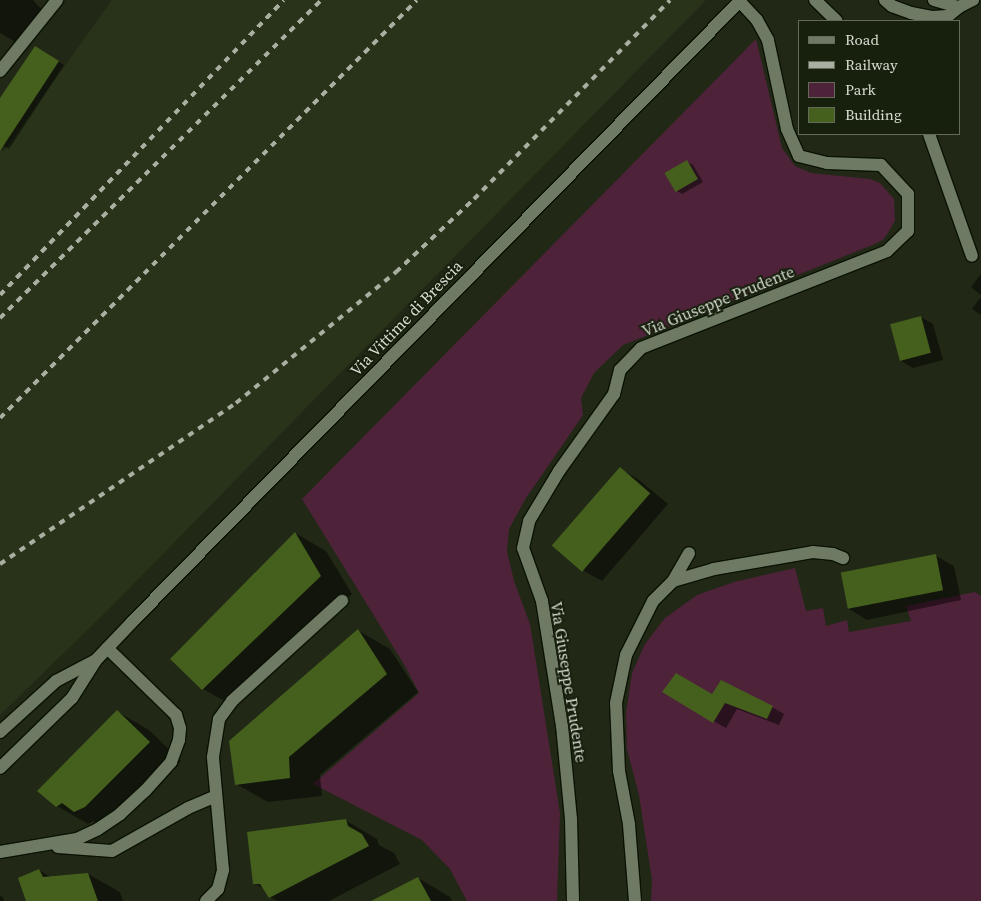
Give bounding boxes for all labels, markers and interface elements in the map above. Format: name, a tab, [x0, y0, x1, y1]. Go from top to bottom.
legend	[798, 20, 961, 135]
text: Road	[845, 29, 879, 50]
text: Railway	[845, 54, 898, 75]
text: Park	[845, 79, 876, 100]
text: Building	[845, 104, 902, 125]
street label: Via Vittime di Brescia	[346, 256, 466, 380]
street label: Via Giuseppe Prudente	[639, 262, 797, 340]
street label: Via Giuseppe Prudente	[547, 600, 591, 764]

